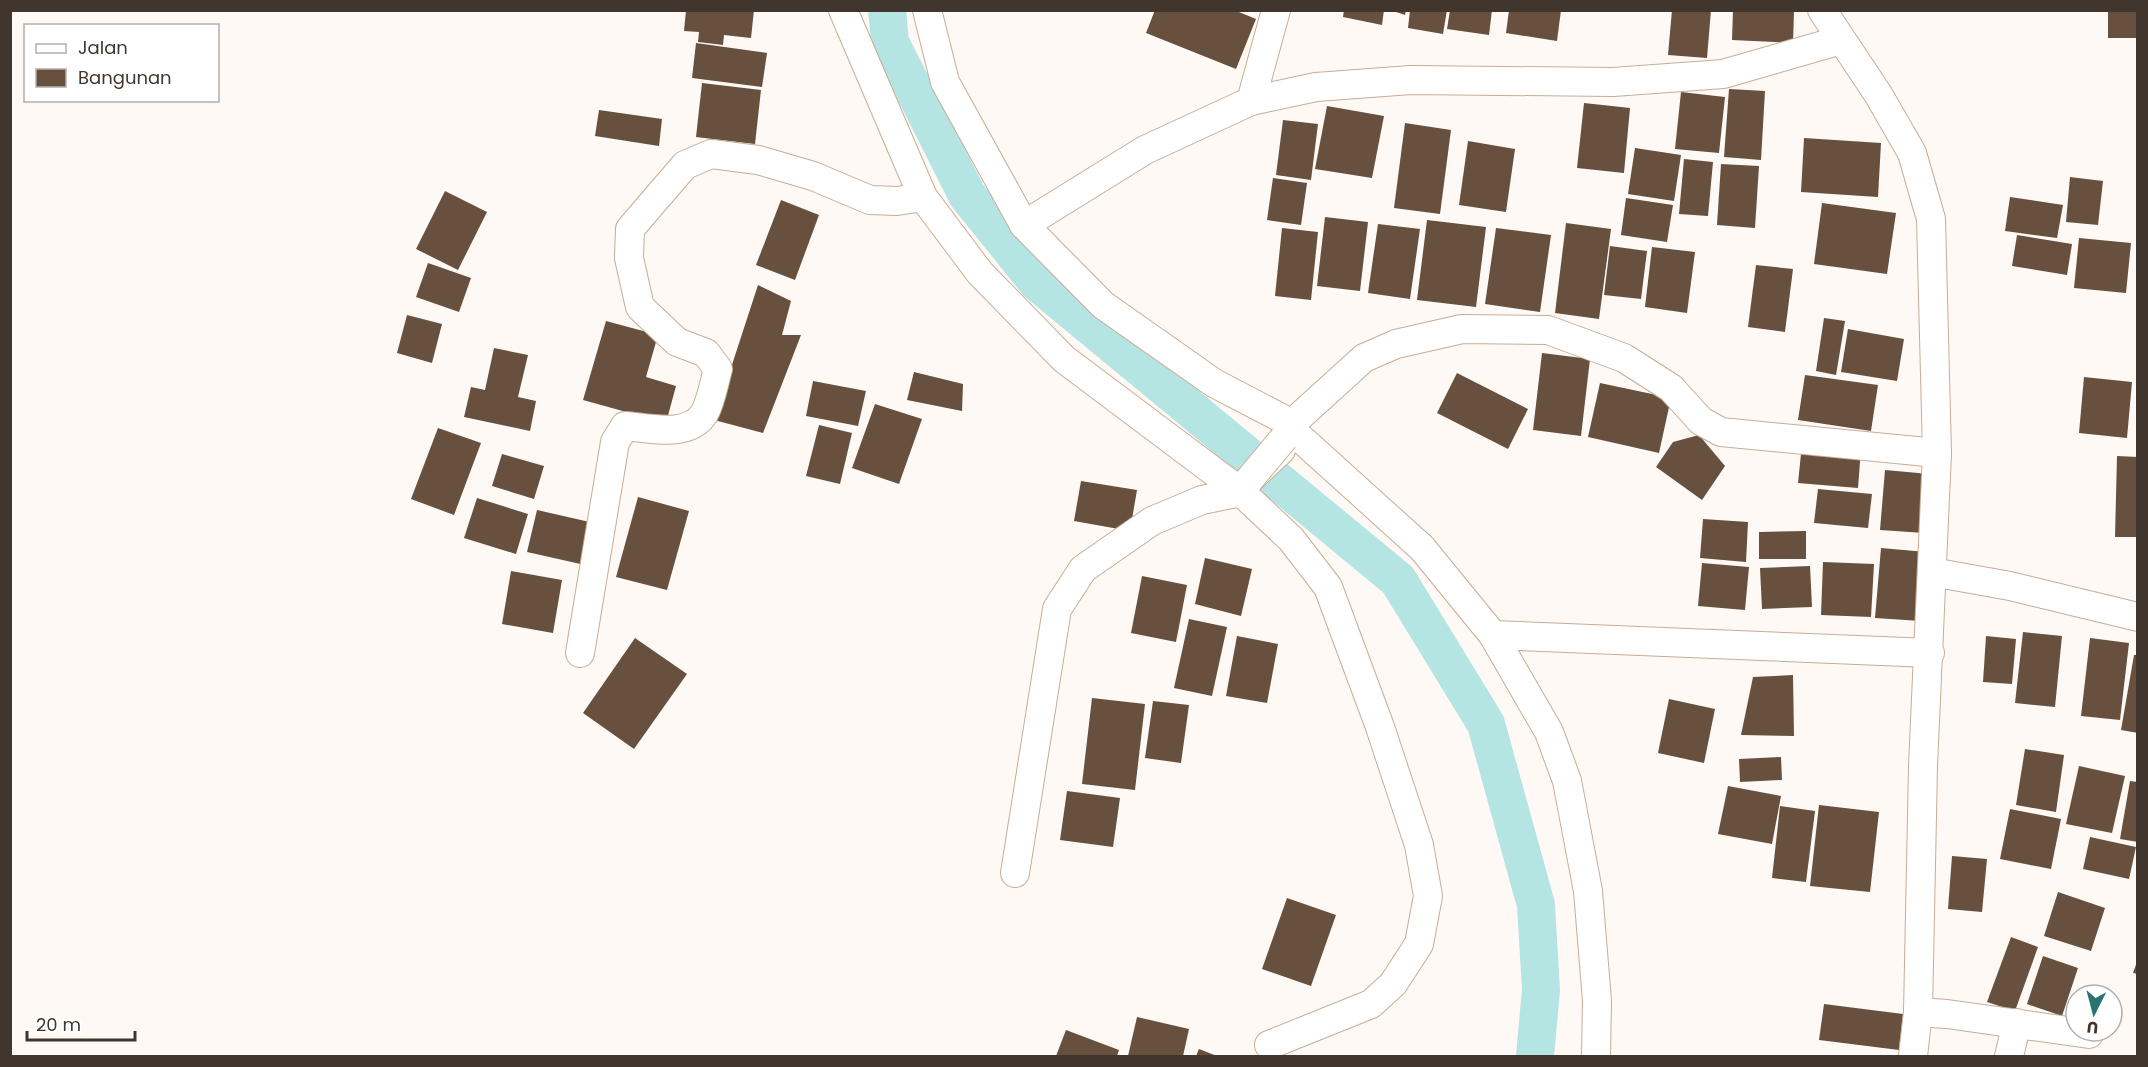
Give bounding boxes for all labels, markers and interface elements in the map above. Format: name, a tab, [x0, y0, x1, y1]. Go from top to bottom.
legend	[24, 24, 219, 102]
text: Jalan	[78, 35, 128, 60]
text: Bangunan	[78, 65, 172, 90]
north arrow	[2064, 983, 2124, 1043]
scale bar	[27, 1004, 135, 1042]
text: 20 m	[36, 1012, 81, 1037]
text: U	[2086, 1015, 2099, 1039]

